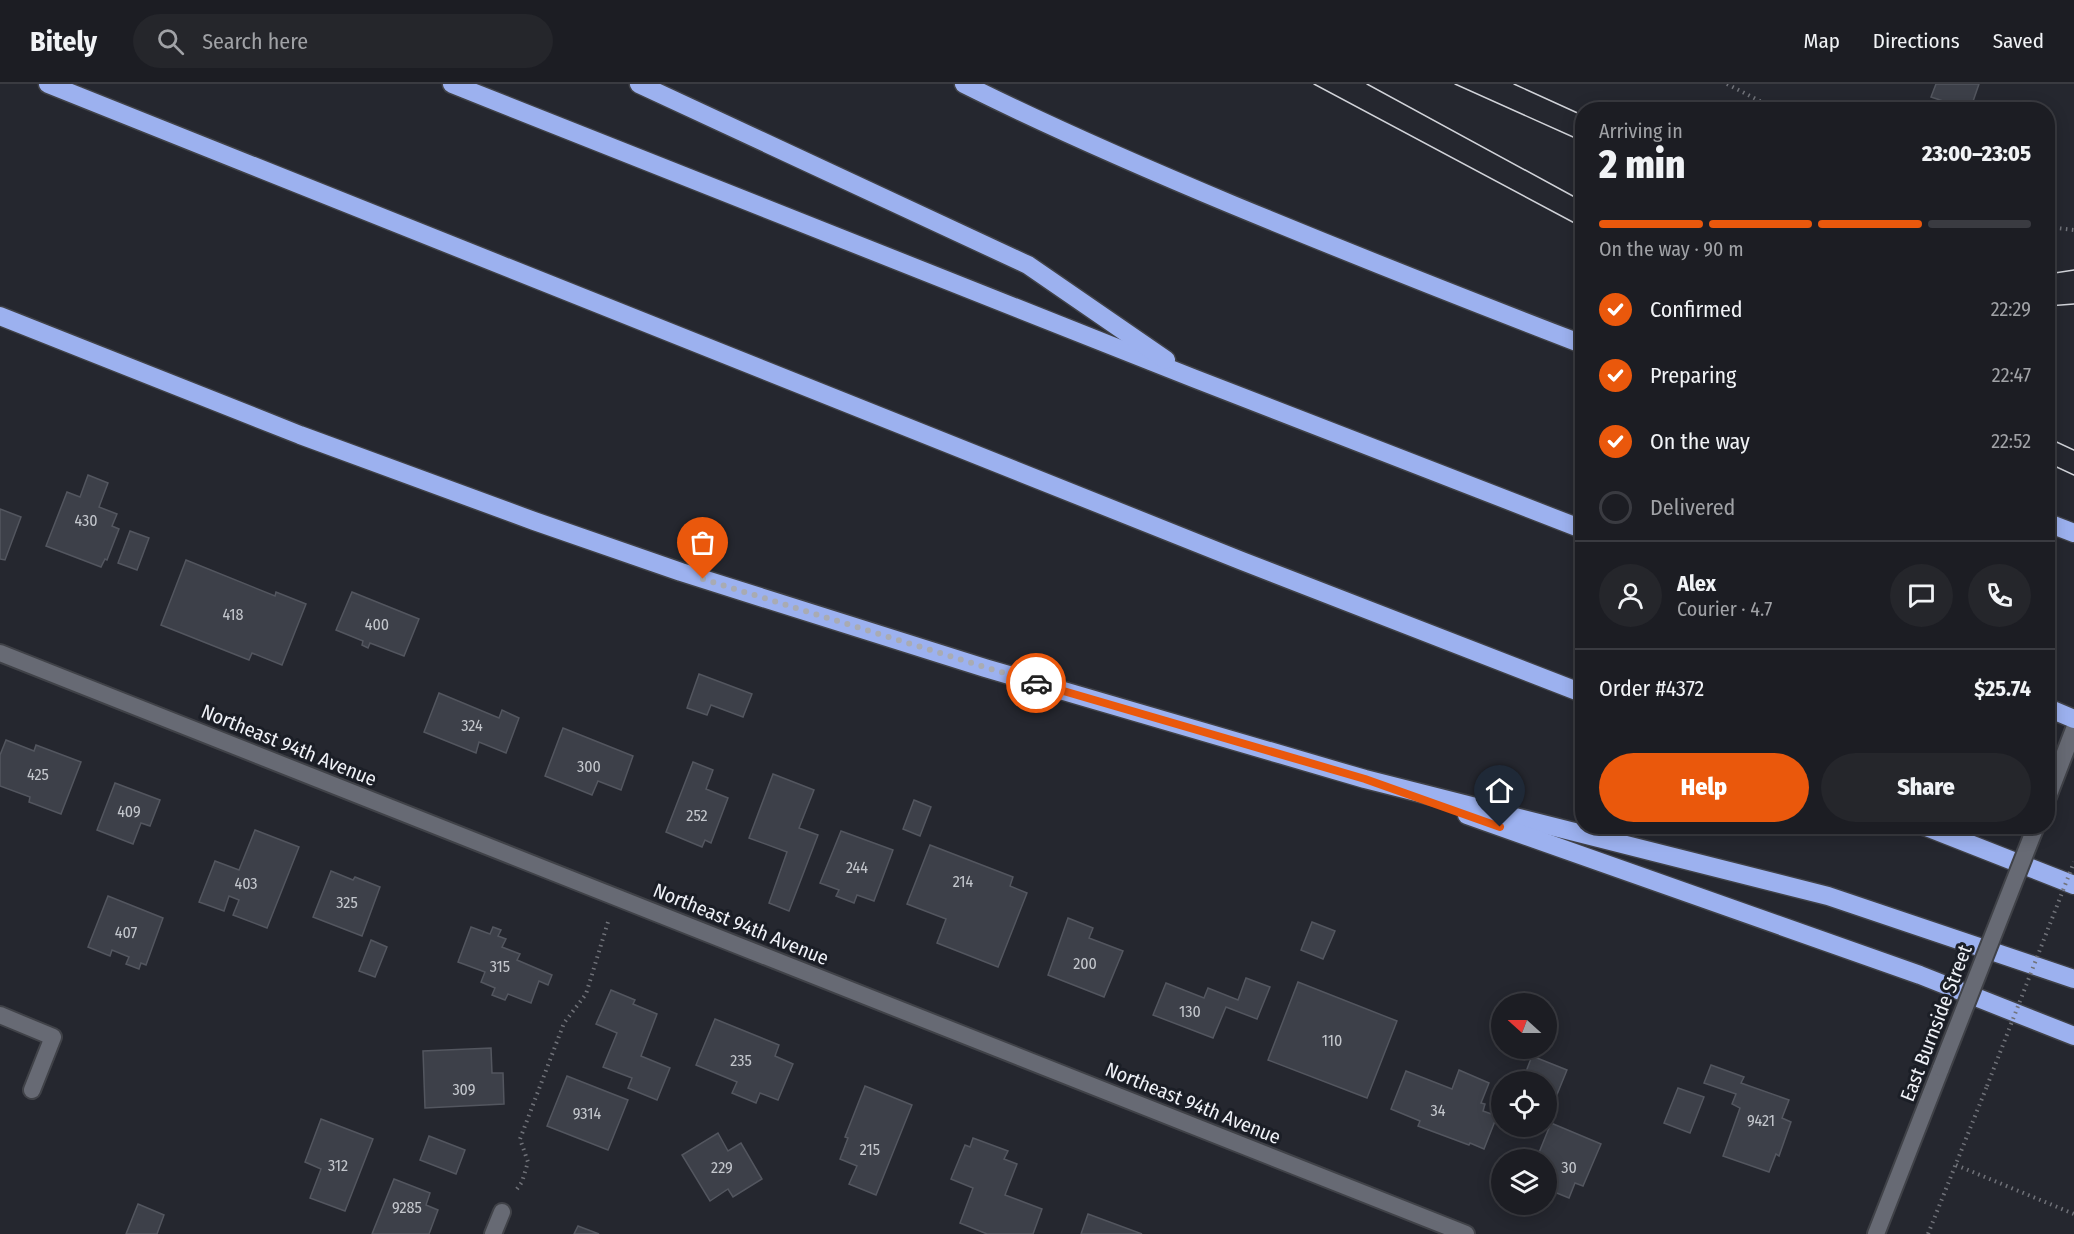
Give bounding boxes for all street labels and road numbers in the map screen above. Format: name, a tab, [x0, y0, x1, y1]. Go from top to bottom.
street label: Northeast 94th Avenue	[198, 699, 380, 791]
street label: Northeast 94th Avenue	[650, 878, 832, 970]
street label: East Burnside Street	[1895, 941, 1977, 1105]
street label: Northeast 94th Avenue	[1102, 1057, 1284, 1149]

